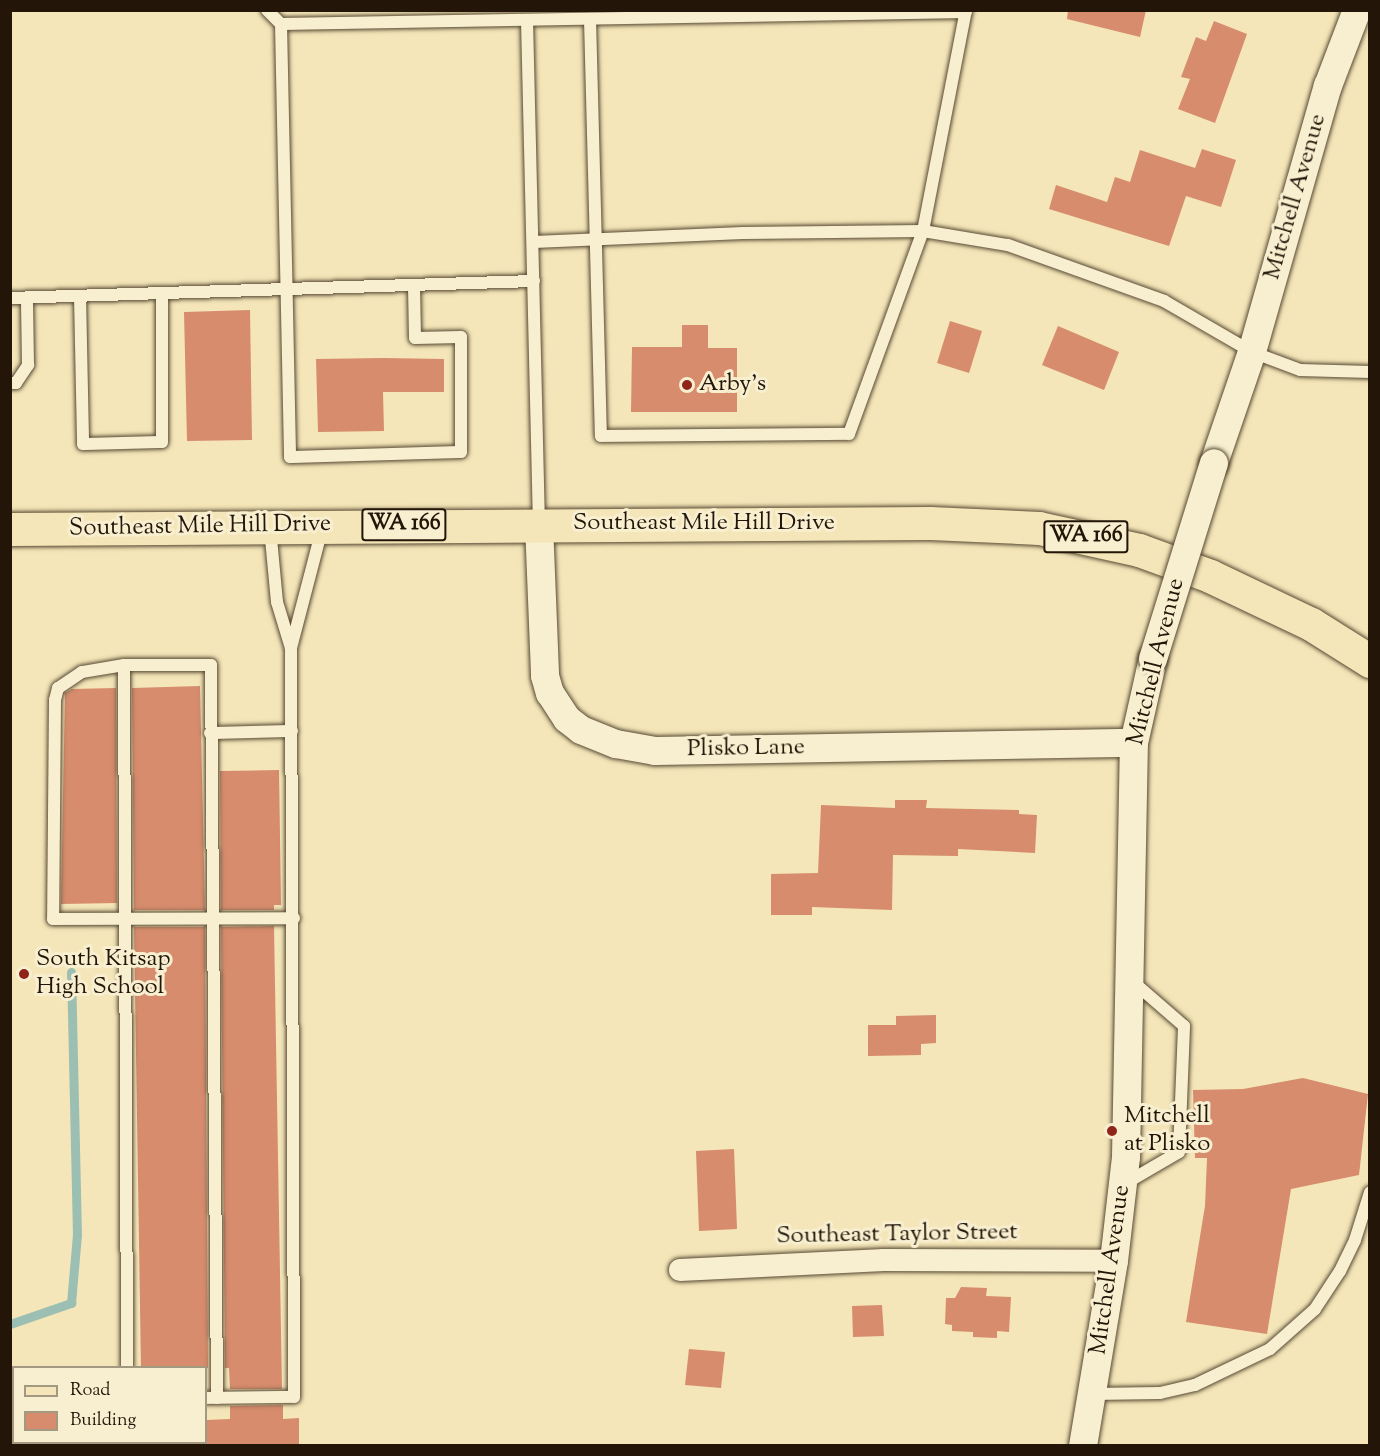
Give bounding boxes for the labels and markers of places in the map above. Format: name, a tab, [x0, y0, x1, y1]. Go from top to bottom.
place label: Arby's	[699, 371, 766, 399]
marker: Arby's	[680, 378, 694, 392]
place label: South Kitsap High School	[36, 946, 171, 1002]
marker: South Kitsap High School	[17, 967, 31, 981]
place label: Mitchell at Plisko	[1124, 1103, 1210, 1159]
marker: Mitchell at Plisko	[1105, 1124, 1119, 1138]

